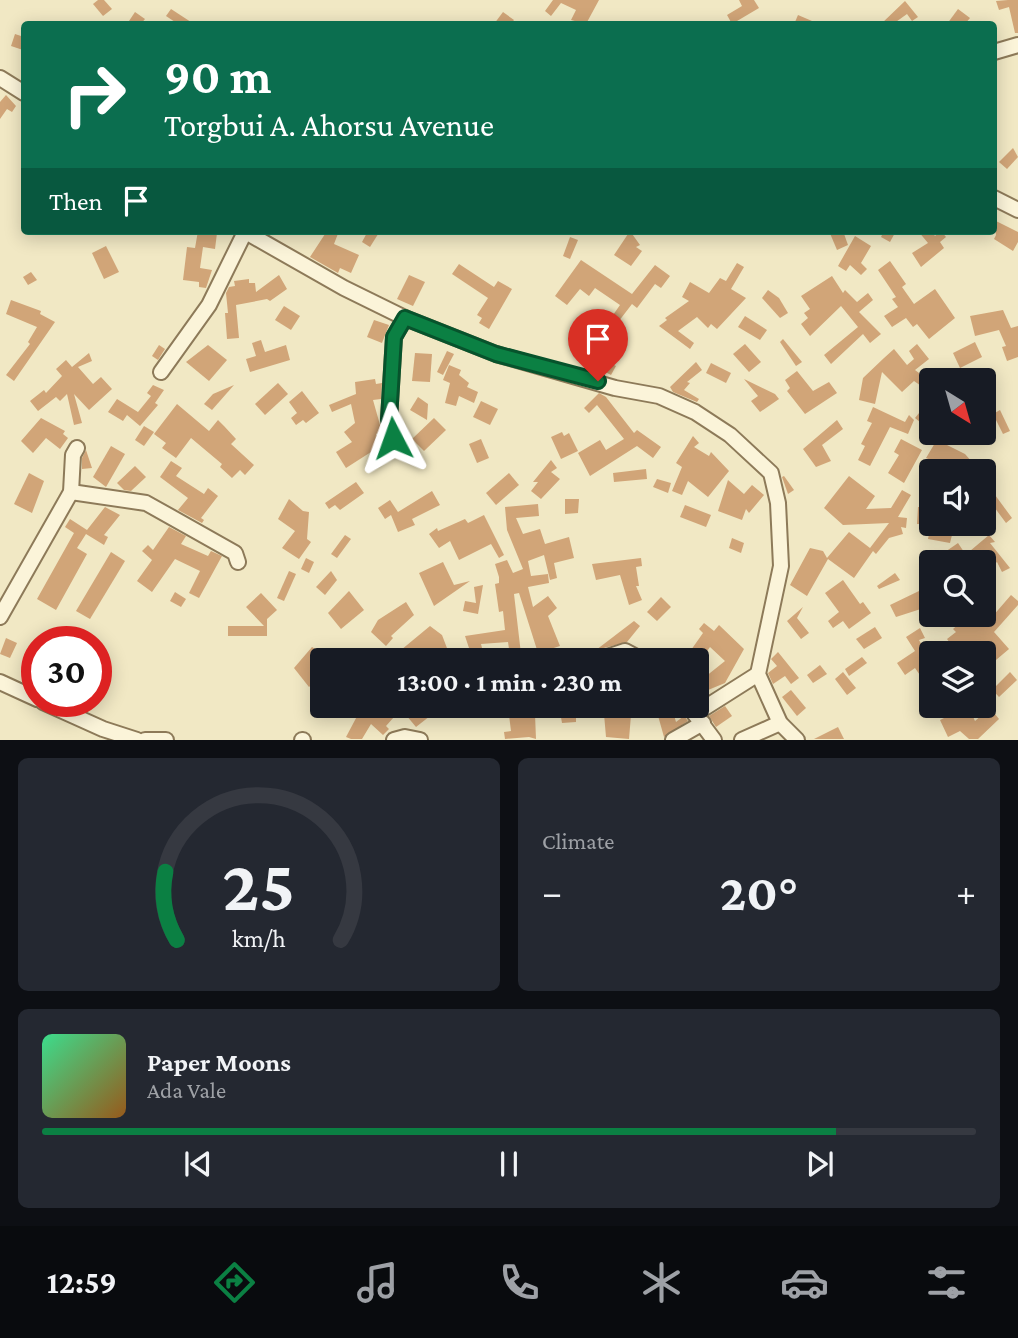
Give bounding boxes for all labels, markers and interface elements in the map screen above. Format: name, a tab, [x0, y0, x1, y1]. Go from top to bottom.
icon: right	[49, 49, 140, 140]
text: 90 m	[164, 49, 271, 104]
text: Torgbui A. Ahorsu Avenue	[164, 107, 494, 143]
icon: arrive	[117, 182, 155, 220]
text: Then	[49, 187, 103, 216]
pin	[568, 309, 628, 381]
icon: arrive	[579, 320, 617, 358]
north arrow	[919, 368, 996, 444]
map controls	[919, 368, 996, 718]
position arrow	[356, 401, 430, 475]
button: sound	[919, 459, 996, 536]
button: search	[919, 550, 996, 627]
speed limit sign: 30	[21, 626, 112, 717]
button: layers	[919, 641, 996, 718]
text: 13:00 · 1 min · 230 m	[397, 668, 622, 697]
text: Climate	[542, 828, 614, 854]
text: 25	[223, 846, 295, 927]
text: 20°	[720, 863, 798, 921]
text: −	[542, 871, 562, 913]
text: +	[956, 871, 976, 913]
text: km/h	[232, 925, 286, 952]
text: Paper Moons	[147, 1048, 291, 1077]
text: Ada Vale	[147, 1077, 226, 1103]
icon: previous	[179, 1145, 217, 1183]
icon: pause	[490, 1145, 528, 1183]
icon: next	[801, 1145, 839, 1183]
icon: directions	[210, 1258, 259, 1307]
icon: music	[353, 1258, 402, 1307]
icon: phone	[495, 1258, 544, 1307]
icon: climate	[637, 1258, 686, 1307]
icon: car	[780, 1258, 829, 1307]
icon: filters	[922, 1258, 971, 1307]
text: 12:59	[47, 1264, 117, 1300]

